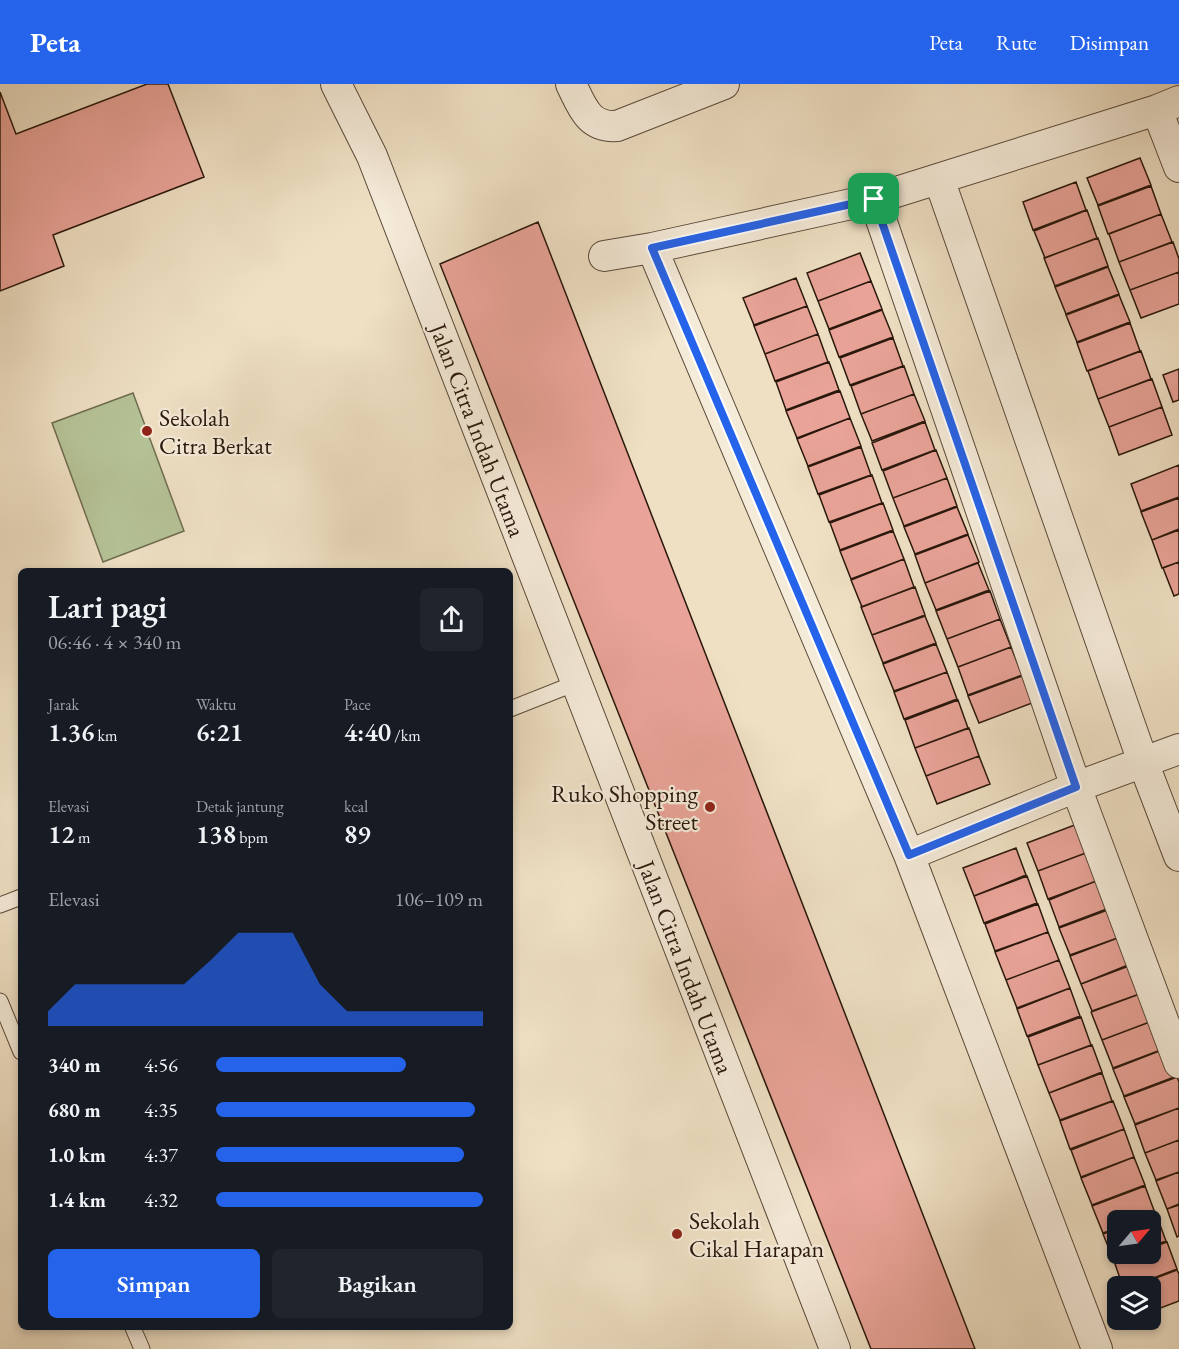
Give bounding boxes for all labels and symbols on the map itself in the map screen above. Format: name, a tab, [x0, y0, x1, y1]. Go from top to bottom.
pin	[848, 173, 899, 224]
street label: Jalan Citra Indah Utama	[422, 317, 533, 542]
place label: Sekolah Citra Berkat	[159, 402, 272, 461]
marker: Sekolah Citra Berkat	[140, 424, 154, 438]
place label: Ruko Shopping Street	[551, 778, 699, 837]
marker: Ruko Shopping Street	[703, 800, 717, 814]
street label: Jalan Citra Indah Utama	[630, 854, 741, 1079]
place label: Sekolah Cikal Harapan	[689, 1205, 824, 1264]
north arrow	[1107, 1210, 1161, 1264]
marker: Sekolah Cikal Harapan	[670, 1227, 684, 1241]

